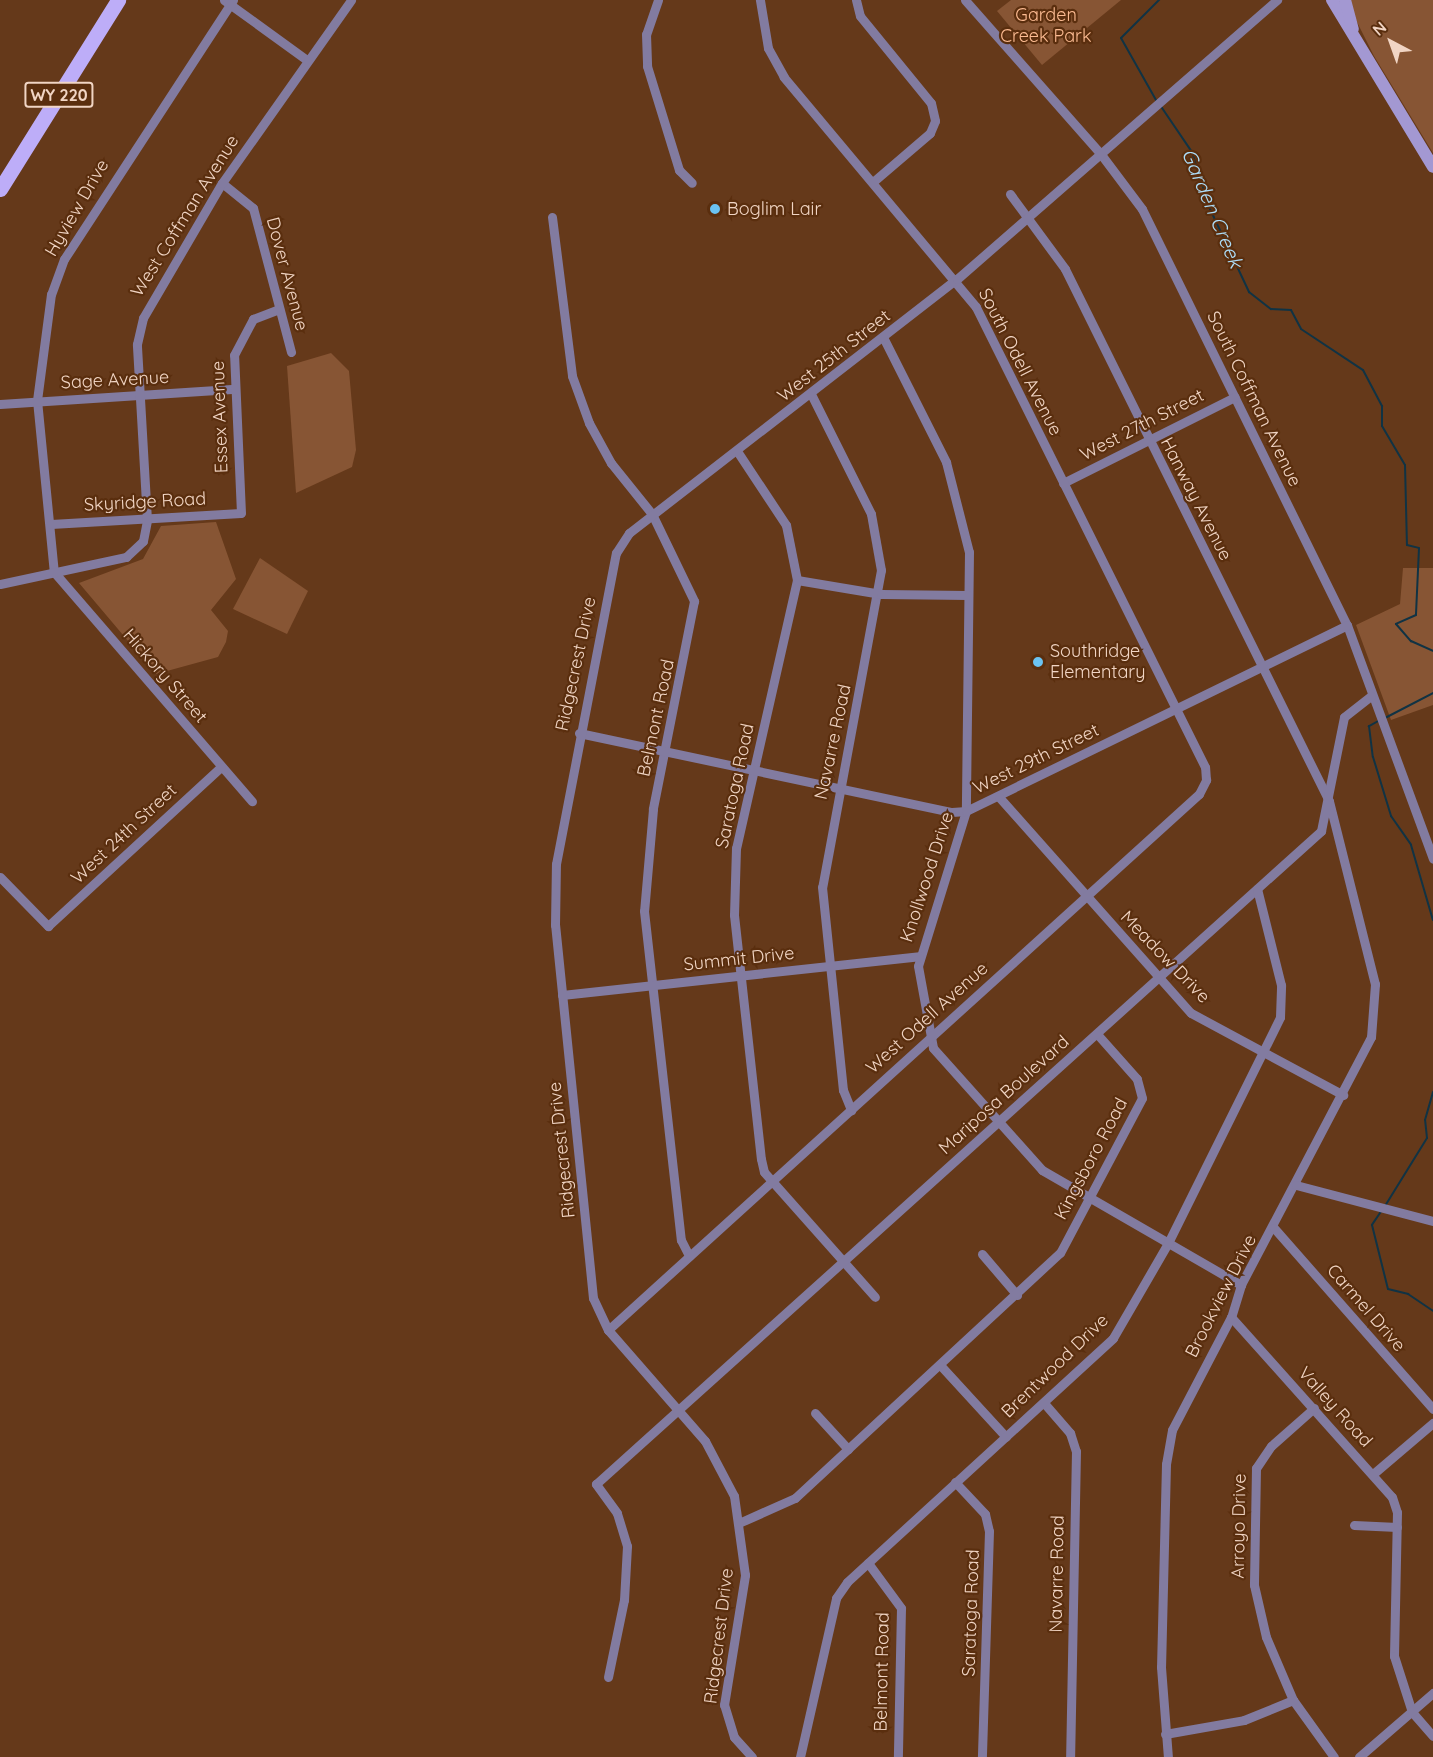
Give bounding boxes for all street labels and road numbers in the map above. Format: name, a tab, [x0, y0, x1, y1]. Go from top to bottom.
road number: WY 220	[23, 82, 95, 108]
street label: West Coffman Avenue	[126, 131, 244, 301]
street label: Hyview Drive	[41, 156, 113, 260]
street label: Dover Avenue	[261, 215, 313, 333]
street label: South Odell Avenue	[974, 285, 1066, 439]
street label: West 25th Street	[773, 305, 895, 407]
street label: South Coffman Avenue	[1202, 308, 1306, 490]
street label: Essex Avenue	[207, 360, 233, 474]
street label: Sage Avenue	[60, 366, 170, 394]
street label: West 27th Street	[1076, 384, 1208, 466]
street label: Hanway Avenue	[1156, 434, 1236, 564]
street label: Skyridge Road	[83, 488, 207, 516]
street label: Ridgecrest Drive	[551, 595, 601, 733]
street label: Hickory Street	[118, 625, 212, 727]
street label: Belmont Road	[633, 657, 679, 779]
street label: Navarre Road	[810, 682, 856, 802]
street label: West 29th Street	[970, 719, 1102, 799]
street label: Saratoga Road	[711, 722, 759, 850]
street label: West 24th Street	[67, 780, 181, 888]
street label: Knollwood Drive	[896, 809, 958, 945]
street label: Meadow Drive	[1116, 906, 1214, 1008]
street label: Summit Drive	[682, 942, 796, 976]
street label: West Odell Avenue	[862, 958, 992, 1078]
street label: Mariposa Boulevard	[935, 1031, 1073, 1159]
street label: Ridgecrest Drive	[544, 1081, 580, 1219]
street label: Kingsboro Road	[1050, 1094, 1132, 1224]
street label: Brookview Drive	[1181, 1231, 1261, 1361]
street label: Carmel Drive	[1322, 1260, 1410, 1356]
street label: Brentwood Drive	[997, 1310, 1113, 1422]
street label: Valley Road	[1293, 1362, 1377, 1452]
street label: Arroyo Drive	[1227, 1473, 1251, 1579]
street label: Navarre Road	[1045, 1515, 1069, 1633]
street label: Saratoga Road	[958, 1549, 984, 1677]
street label: Ridgecrest Drive	[700, 1567, 738, 1705]
street label: Belmont Road	[870, 1612, 894, 1732]

